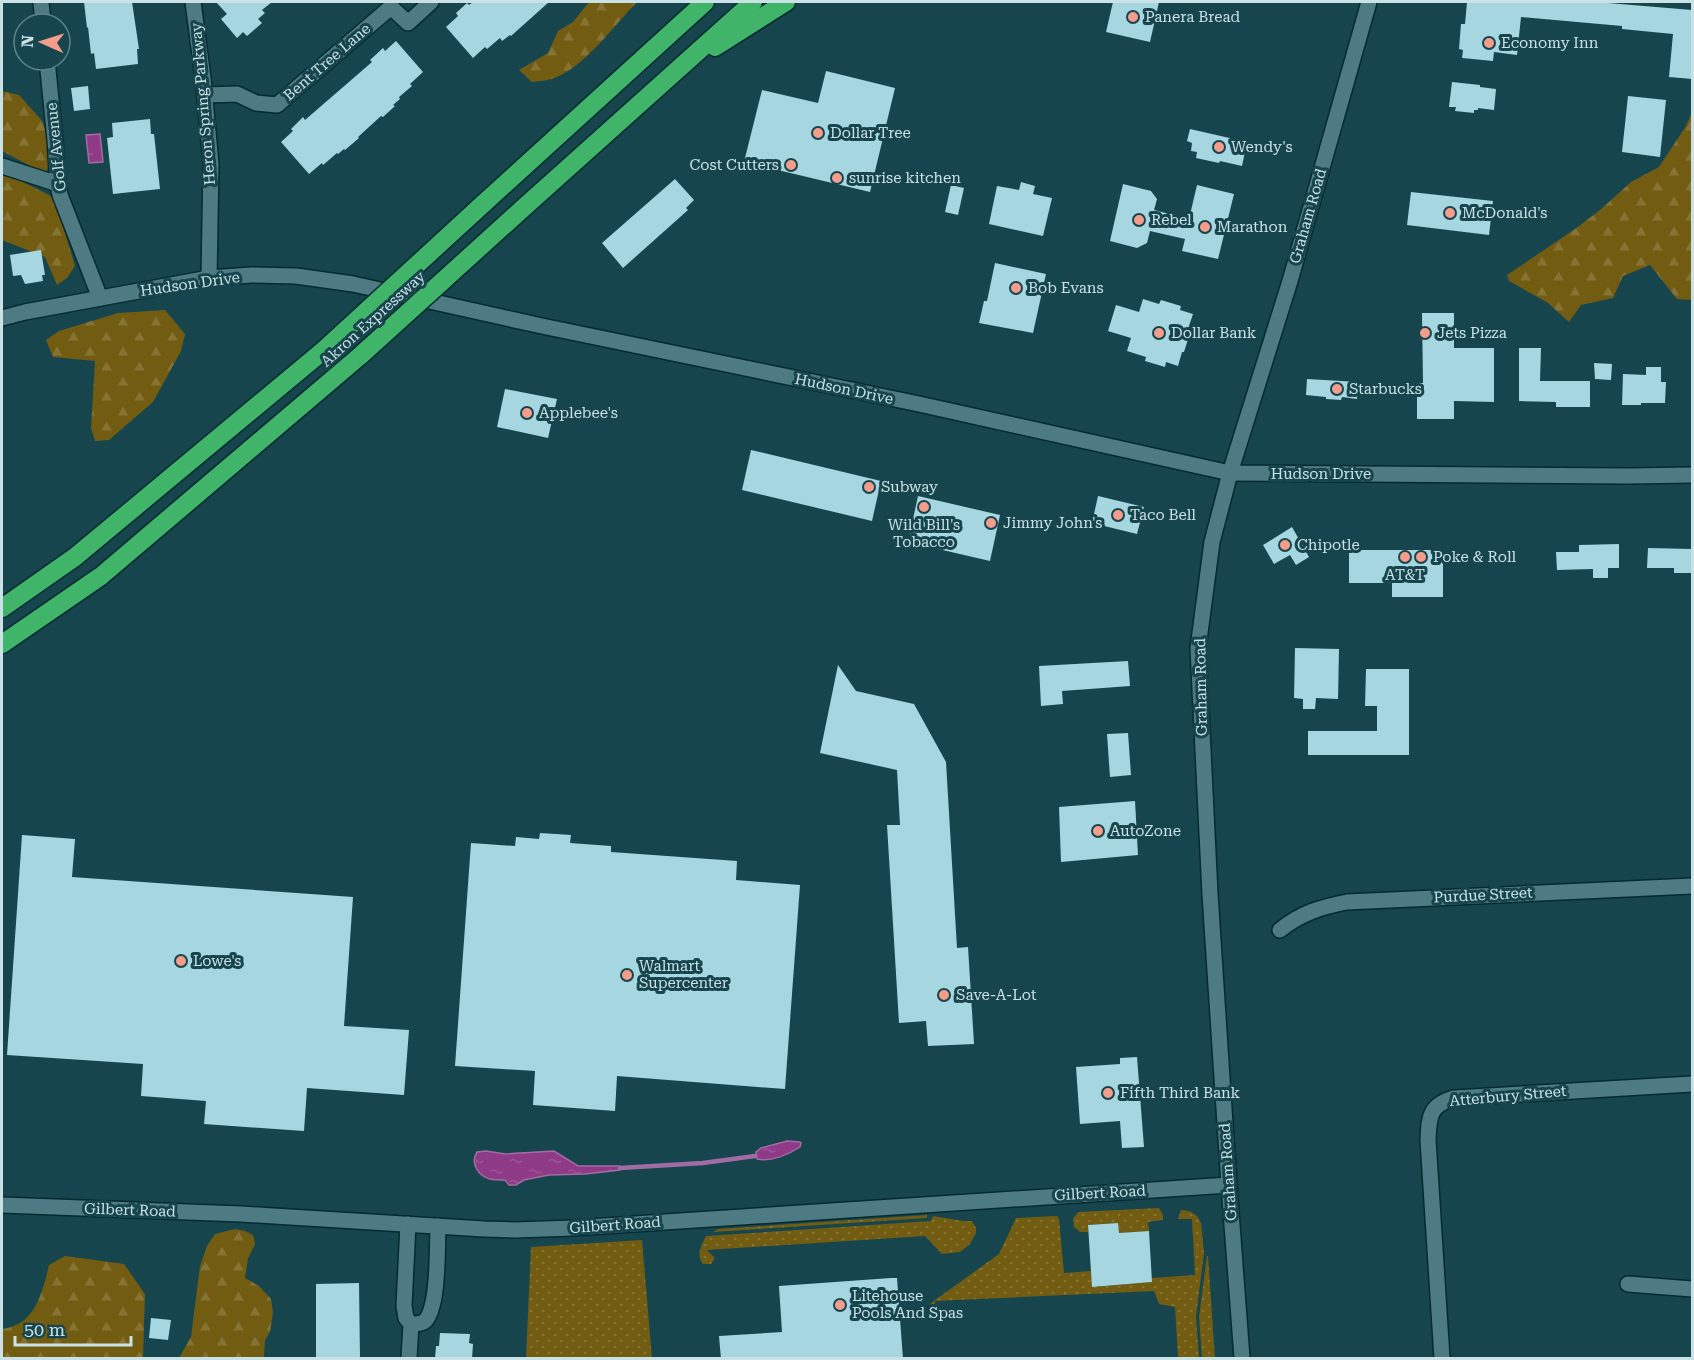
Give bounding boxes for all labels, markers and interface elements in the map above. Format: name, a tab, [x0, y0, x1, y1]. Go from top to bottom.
place label: Panera Bread	[1145, 8, 1240, 26]
marker: Panera Bread	[1126, 10, 1140, 24]
north arrow	[12, 12, 72, 72]
street label: Bent Tree Lane	[280, 19, 374, 105]
street label: Heron Spring Parkway	[187, 22, 219, 186]
place label: Economy Inn	[1501, 34, 1599, 52]
text: N	[18, 35, 37, 48]
marker: Economy Inn	[1482, 36, 1496, 50]
street label: Golf Avenue	[42, 102, 70, 192]
place label: Dollar Tree	[830, 124, 911, 142]
marker: Dollar Tree	[811, 126, 825, 140]
place label: Wendy's	[1231, 138, 1293, 156]
marker: Wendy's	[1212, 140, 1226, 154]
place label: Cost Cutters	[690, 156, 779, 174]
marker: Cost Cutters	[784, 158, 798, 172]
street label: Graham Road	[1286, 166, 1330, 266]
place label: sunrise kitchen	[849, 169, 961, 187]
marker: sunrise kitchen	[830, 171, 844, 185]
place label: McDonald's	[1462, 204, 1548, 222]
marker: McDonald's	[1443, 206, 1457, 220]
place label: Rebel	[1151, 211, 1192, 229]
marker: Rebel	[1132, 213, 1146, 227]
place label: Marathon	[1217, 218, 1288, 236]
marker: Marathon	[1198, 220, 1212, 234]
street label: Akron Expressway	[317, 267, 429, 371]
street label: Hudson Drive	[139, 268, 241, 300]
place label: Bob Evans	[1028, 279, 1104, 297]
marker: Bob Evans	[1009, 281, 1023, 295]
place label: Dollar Bank	[1171, 324, 1257, 342]
place label: Jets Pizza	[1437, 324, 1507, 342]
marker: Dollar Bank	[1152, 326, 1166, 340]
marker: Jets Pizza	[1418, 326, 1432, 340]
street label: Hudson Drive	[793, 370, 895, 408]
place label: Starbucks	[1349, 380, 1422, 398]
marker: Starbucks	[1330, 382, 1344, 396]
place label: Applebee's	[539, 404, 618, 422]
marker: Applebee's	[520, 406, 534, 420]
street label: Hudson Drive	[1271, 465, 1371, 483]
place label: Subway	[881, 478, 938, 496]
marker: Subway	[862, 480, 876, 494]
marker: Wild Bill's Tobacco	[917, 500, 931, 514]
place label: Taco Bell	[1130, 506, 1196, 524]
marker: Taco Bell	[1111, 508, 1125, 522]
place label: Jimmy John's	[1003, 514, 1102, 532]
place label: Wild Bill's Tobacco	[888, 516, 960, 551]
marker: Jimmy John's	[984, 516, 998, 530]
place label: Chipotle	[1297, 536, 1360, 554]
marker: Chipotle	[1278, 538, 1292, 552]
place label: Poke & Roll	[1433, 548, 1517, 566]
marker: AT&T	[1398, 550, 1412, 564]
marker: Poke & Roll	[1414, 550, 1428, 564]
place label: AT&T	[1385, 566, 1425, 584]
street label: Graham Road	[1191, 637, 1211, 736]
place label: AutoZone	[1110, 822, 1181, 840]
marker: AutoZone	[1091, 824, 1105, 838]
street label: Purdue Street	[1433, 883, 1533, 907]
place label: Lowe's	[193, 952, 241, 970]
marker: Lowe's	[174, 954, 188, 968]
place label: Walmart Supercenter	[639, 957, 728, 992]
marker: Walmart Supercenter	[620, 968, 634, 982]
place label: Save-A-Lot	[956, 986, 1037, 1004]
marker: Save-A-Lot	[937, 988, 951, 1002]
street label: Atterbury Street	[1449, 1082, 1568, 1110]
place label: Fifth Third Bank	[1120, 1084, 1241, 1102]
marker: Fifth Third Bank	[1101, 1086, 1115, 1100]
street label: Graham Road	[1216, 1122, 1240, 1222]
street label: Gilbert Road	[1054, 1182, 1147, 1204]
street label: Gilbert Road	[84, 1199, 176, 1221]
street label: Gilbert Road	[569, 1213, 662, 1237]
place label: Litehouse Pools And Spas	[852, 1287, 963, 1322]
marker: Litehouse Pools And Spas	[833, 1298, 847, 1312]
scale bar	[15, 1309, 130, 1347]
text: 50 m	[24, 1319, 65, 1340]

